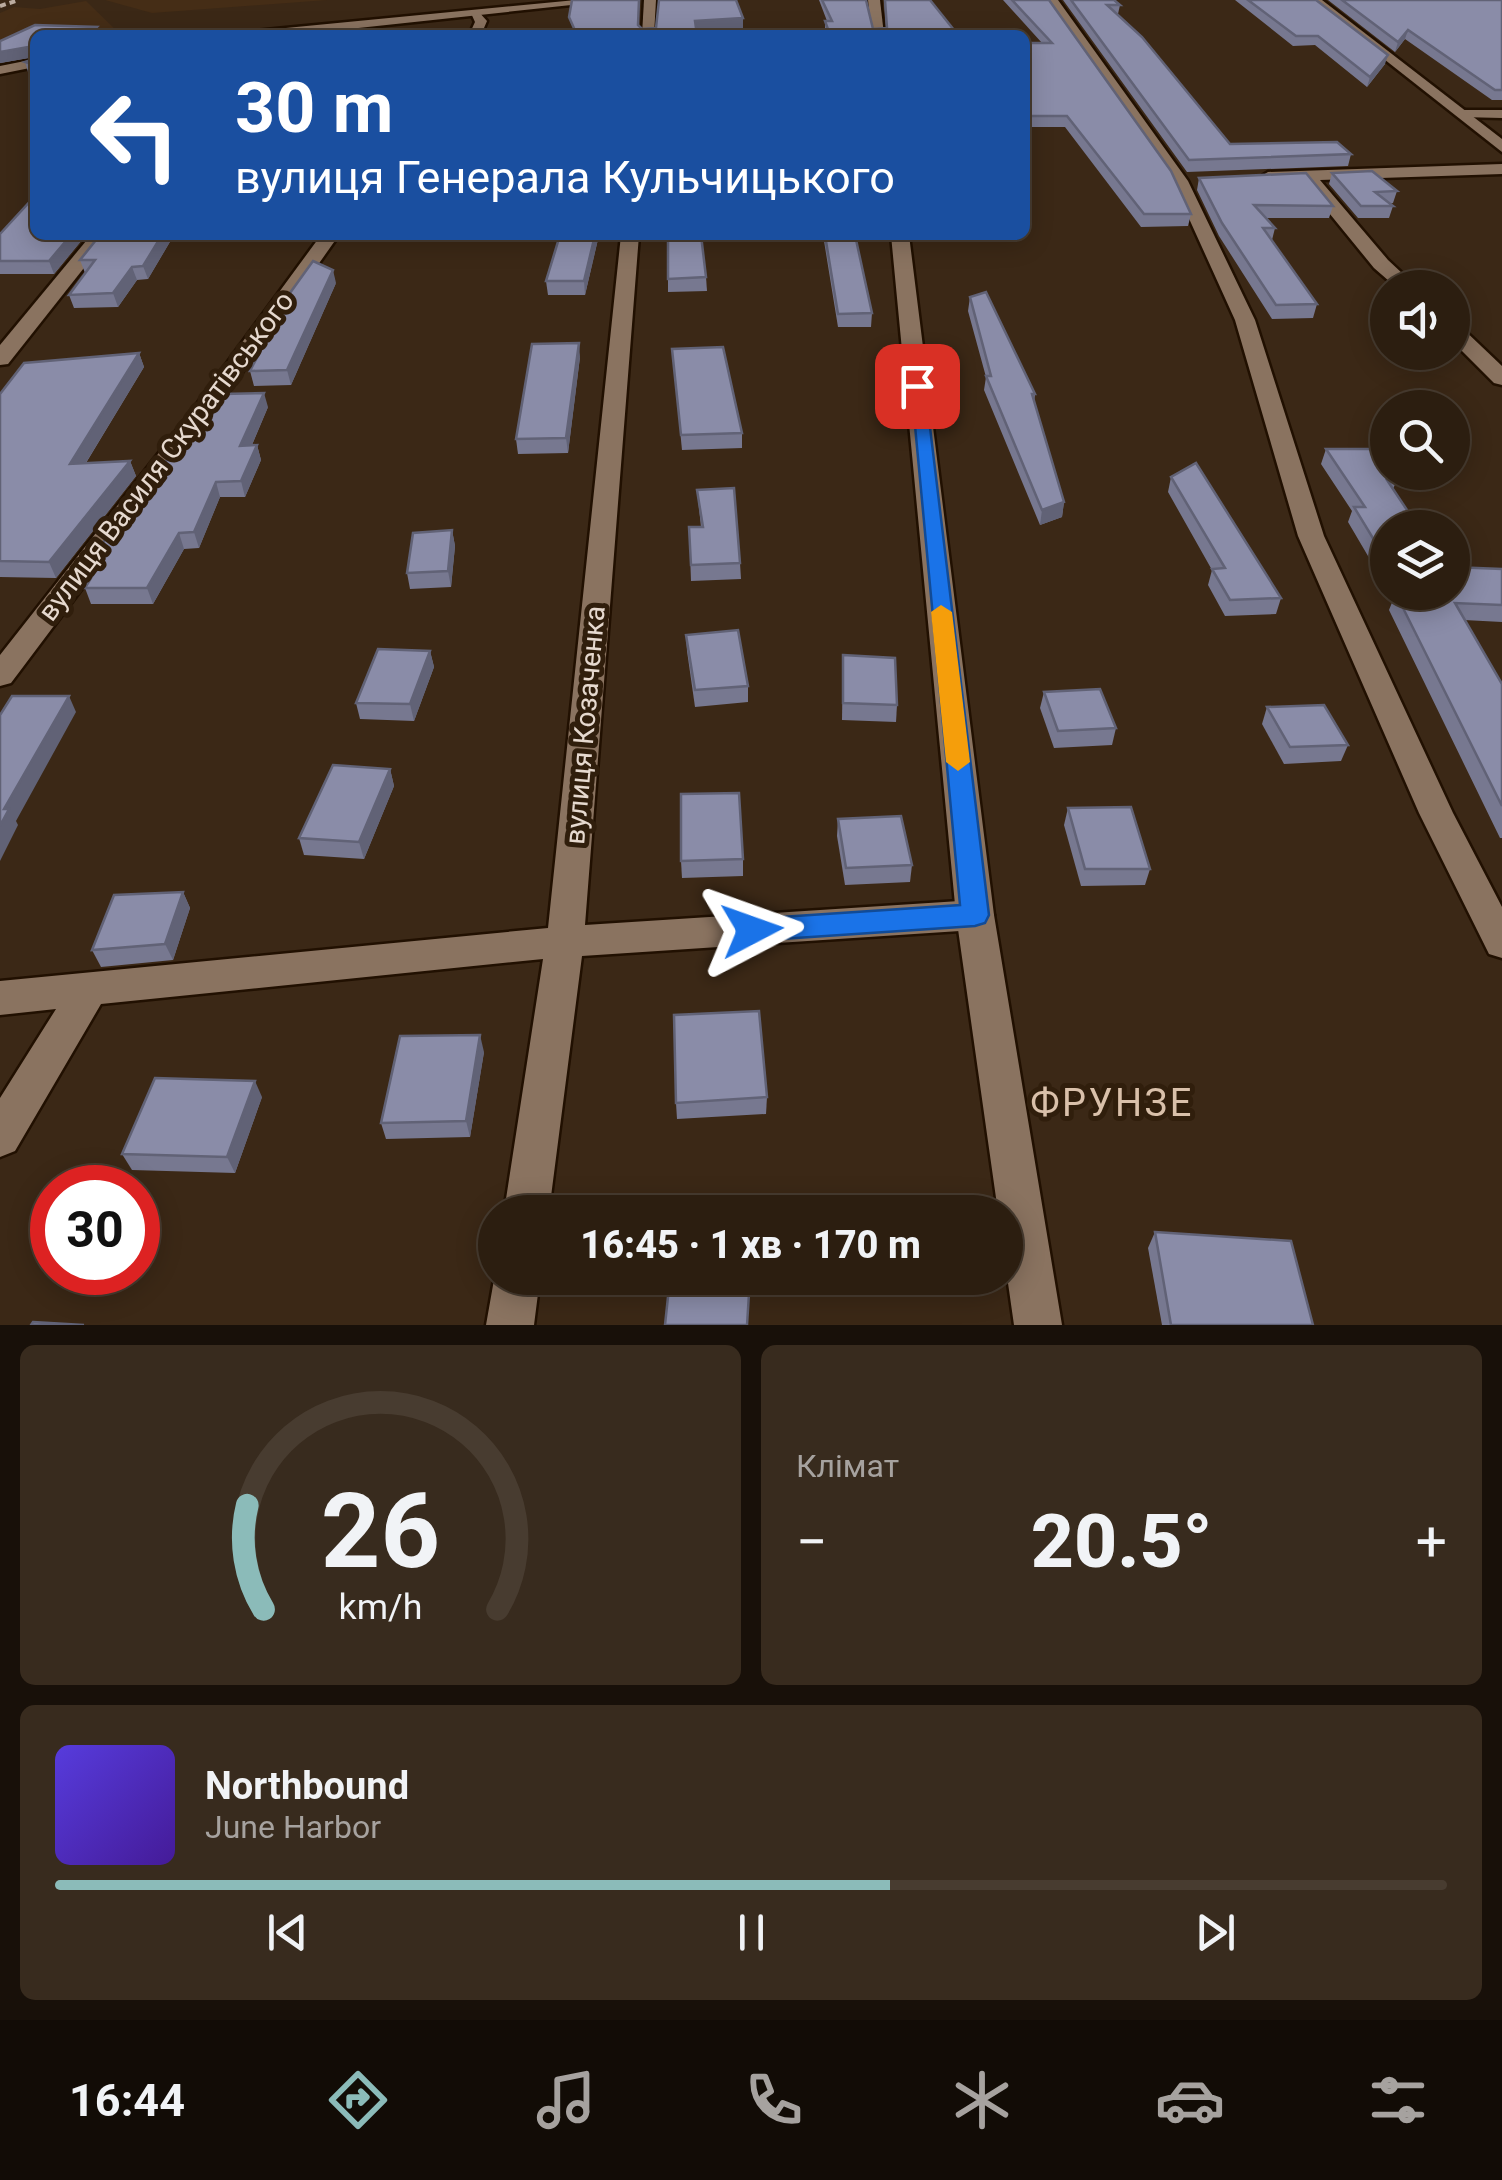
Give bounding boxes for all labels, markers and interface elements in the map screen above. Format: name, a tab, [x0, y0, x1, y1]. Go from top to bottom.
text: 30 m	[235, 67, 393, 149]
icon: left	[70, 70, 200, 200]
text: вулиця Генерала Кульчицького	[235, 151, 895, 204]
map controls	[1370, 270, 1470, 610]
button: sound	[1370, 270, 1470, 370]
street label: вулиця Василя Скуратівського	[31, 285, 301, 627]
pin	[875, 344, 960, 429]
icon: arrive	[890, 359, 945, 414]
button: search	[1370, 390, 1470, 490]
button: layers	[1370, 510, 1470, 610]
street label: вулиця Козаченка	[558, 604, 612, 846]
position arrow	[700, 878, 804, 982]
district label: ФРУНЗЕ	[1030, 1081, 1194, 1125]
speed limit sign: 30	[30, 1165, 160, 1295]
text: 16:45 · 1 хв · 170 m	[580, 1223, 921, 1267]
text: Клімат	[796, 1447, 899, 1485]
text: 26	[321, 1471, 440, 1592]
text: 20.5°	[1031, 1497, 1212, 1585]
text: −	[796, 1510, 827, 1574]
text: +	[1416, 1510, 1447, 1574]
text: km/h	[339, 1586, 422, 1628]
text: Northbound	[205, 1764, 409, 1808]
text: June Harbor	[205, 1808, 381, 1846]
icon: previous	[260, 1905, 315, 1960]
icon: pause	[724, 1905, 779, 1960]
icon: next	[1188, 1905, 1243, 1960]
icon: directions	[323, 2065, 393, 2135]
icon: music	[531, 2065, 601, 2135]
icon: phone	[739, 2065, 809, 2135]
icon: climate	[947, 2065, 1017, 2135]
icon: car	[1155, 2065, 1225, 2135]
icon: filters	[1363, 2065, 1433, 2135]
text: 16:44	[69, 2074, 185, 2127]

